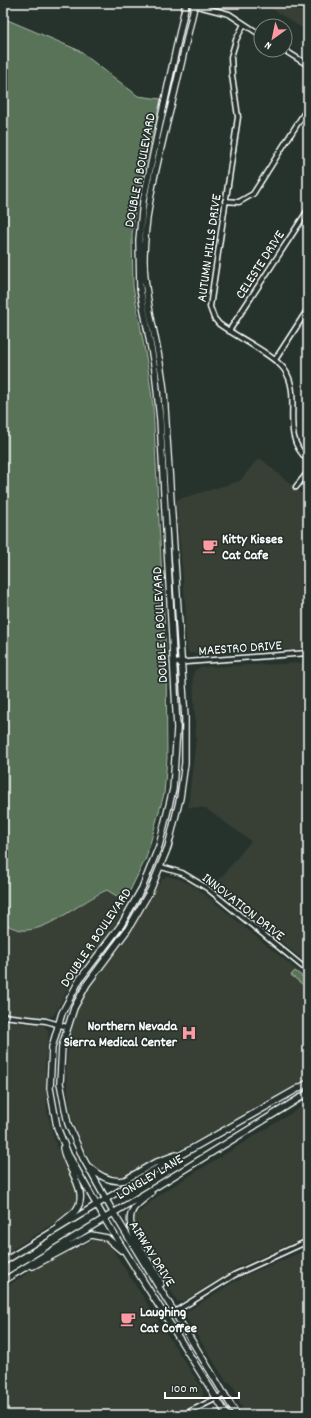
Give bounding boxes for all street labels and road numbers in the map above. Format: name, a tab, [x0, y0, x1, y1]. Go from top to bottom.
street label: DOUBLE R BOULEVARD	[120, 112, 162, 229]
street label: AUTUMN HILLS DRIVE	[193, 192, 228, 304]
street label: CELESTE DRIVE	[231, 226, 291, 303]
street label: DOUBLE R BOULEVARD	[148, 567, 174, 683]
street label: MAESTRO DRIVE	[198, 636, 283, 662]
street label: INNOVATION DRIVE	[197, 869, 289, 947]
street label: DOUBLE R BOULEVARD	[56, 884, 137, 992]
street label: LONGLEY LANE	[113, 1150, 188, 1206]
street label: AIRWAY DRIVE	[123, 1217, 180, 1291]

